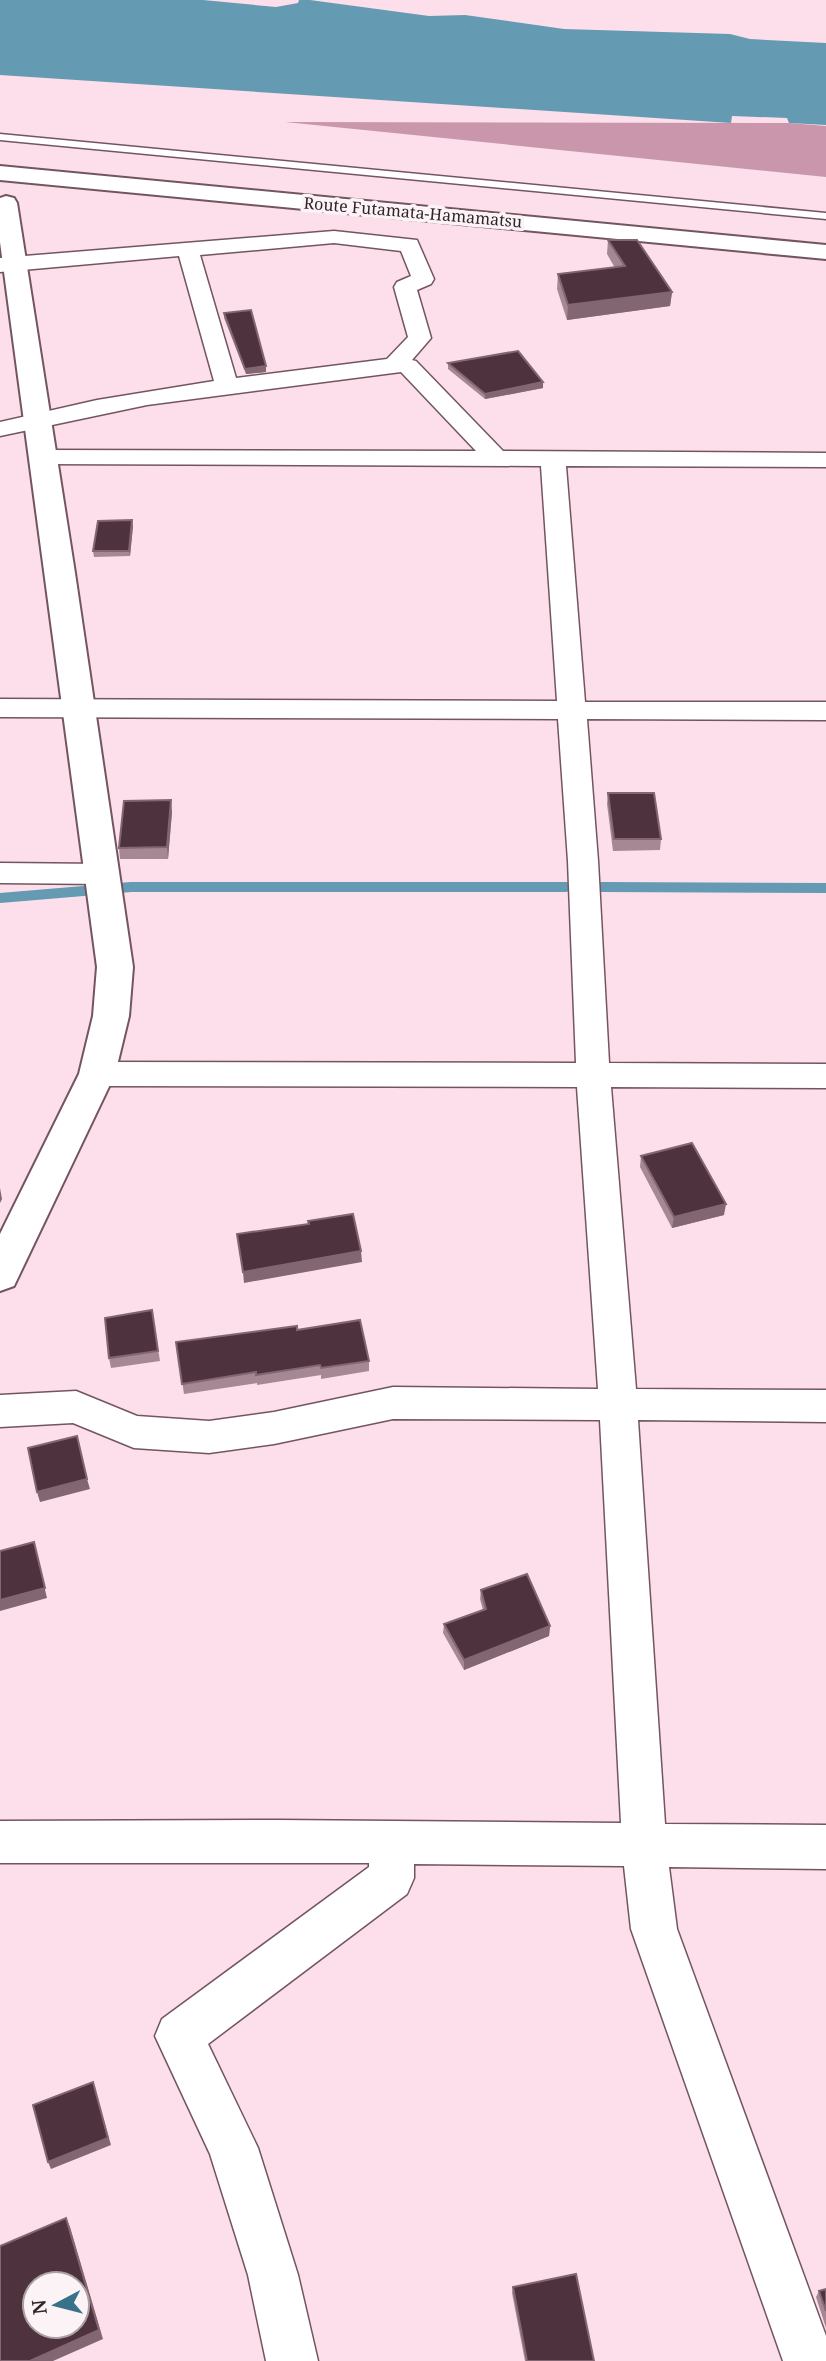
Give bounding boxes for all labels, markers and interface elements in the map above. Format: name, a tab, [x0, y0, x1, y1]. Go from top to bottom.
street label: Route Futamata-Hamamatsu	[303, 191, 523, 233]
north arrow	[21, 2270, 91, 2340]
text: N	[25, 2298, 53, 2316]

